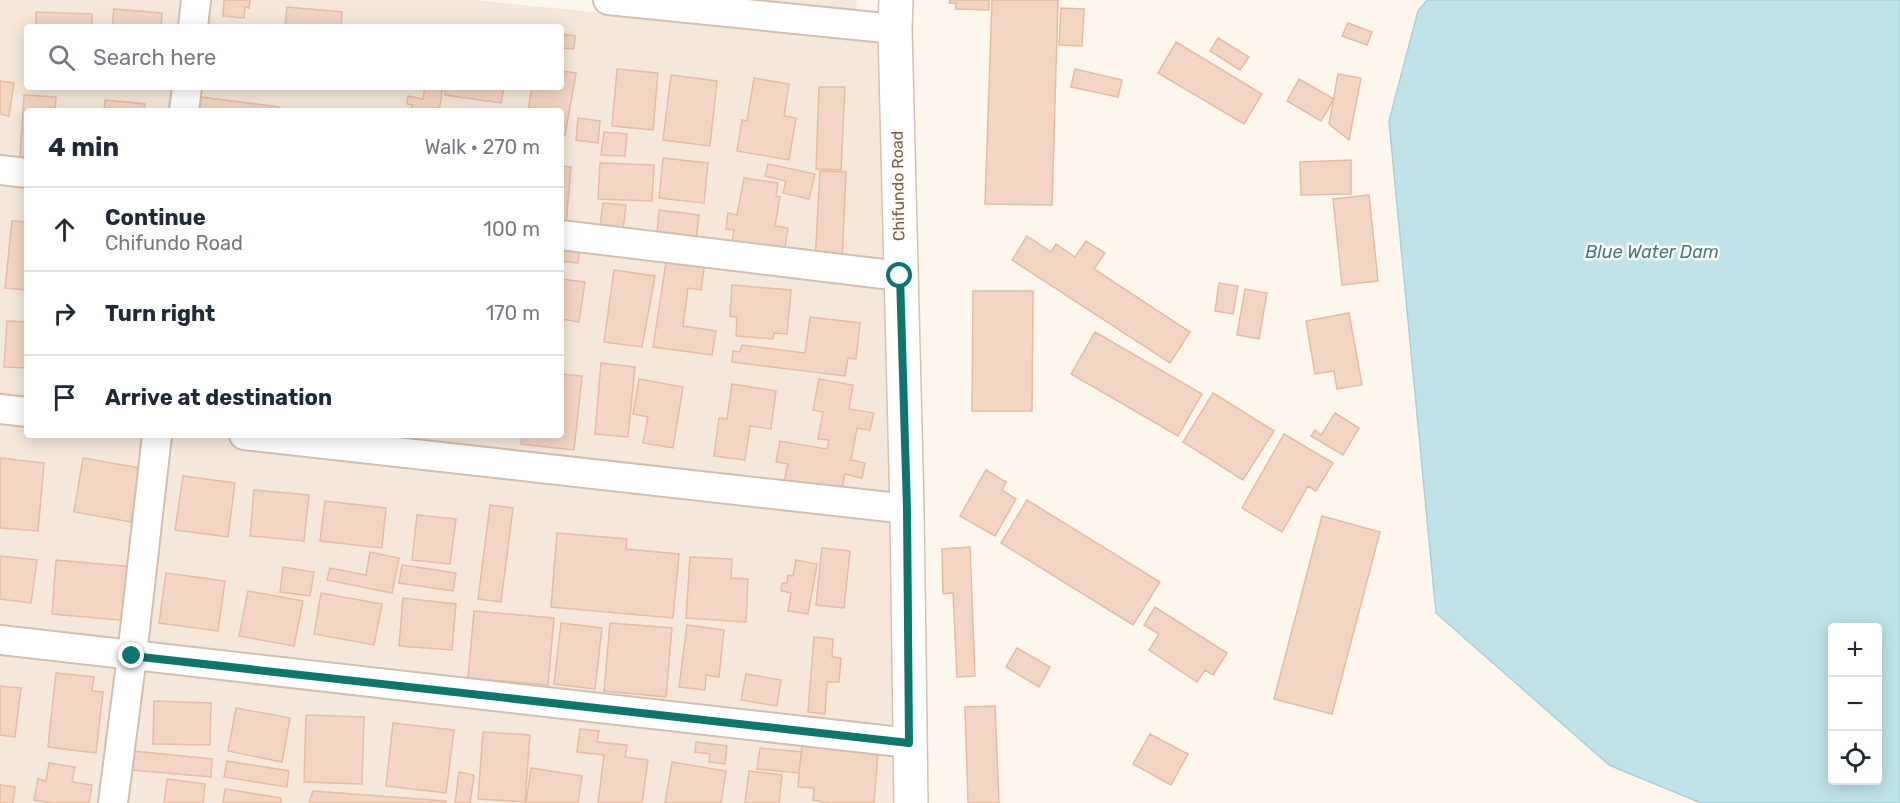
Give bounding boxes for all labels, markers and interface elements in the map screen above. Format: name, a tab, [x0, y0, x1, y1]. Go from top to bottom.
search box	[24, 24, 564, 90]
icon: search	[45, 41, 78, 74]
text: Search here	[93, 44, 216, 71]
street label: Chifundo Road	[888, 131, 908, 241]
text: 4 min	[48, 132, 119, 163]
text: Walk · 270 m	[425, 135, 540, 159]
text: Continue	[105, 204, 206, 231]
icon: ahead	[48, 213, 81, 246]
text: 100 m	[483, 217, 540, 241]
text: Chifundo Road	[105, 231, 243, 255]
water label: Blue Water Dam	[1585, 241, 1719, 263]
route start	[886, 262, 912, 288]
icon: right	[48, 297, 81, 330]
text: Turn right	[105, 300, 215, 327]
text: 170 m	[486, 301, 540, 325]
icon: arrive	[48, 381, 81, 414]
text: Arrive at destination	[105, 384, 332, 411]
map controls	[1828, 623, 1882, 785]
button: +	[1828, 623, 1882, 677]
route end	[118, 642, 144, 668]
button: −	[1828, 677, 1882, 731]
button: locate	[1828, 731, 1882, 785]

